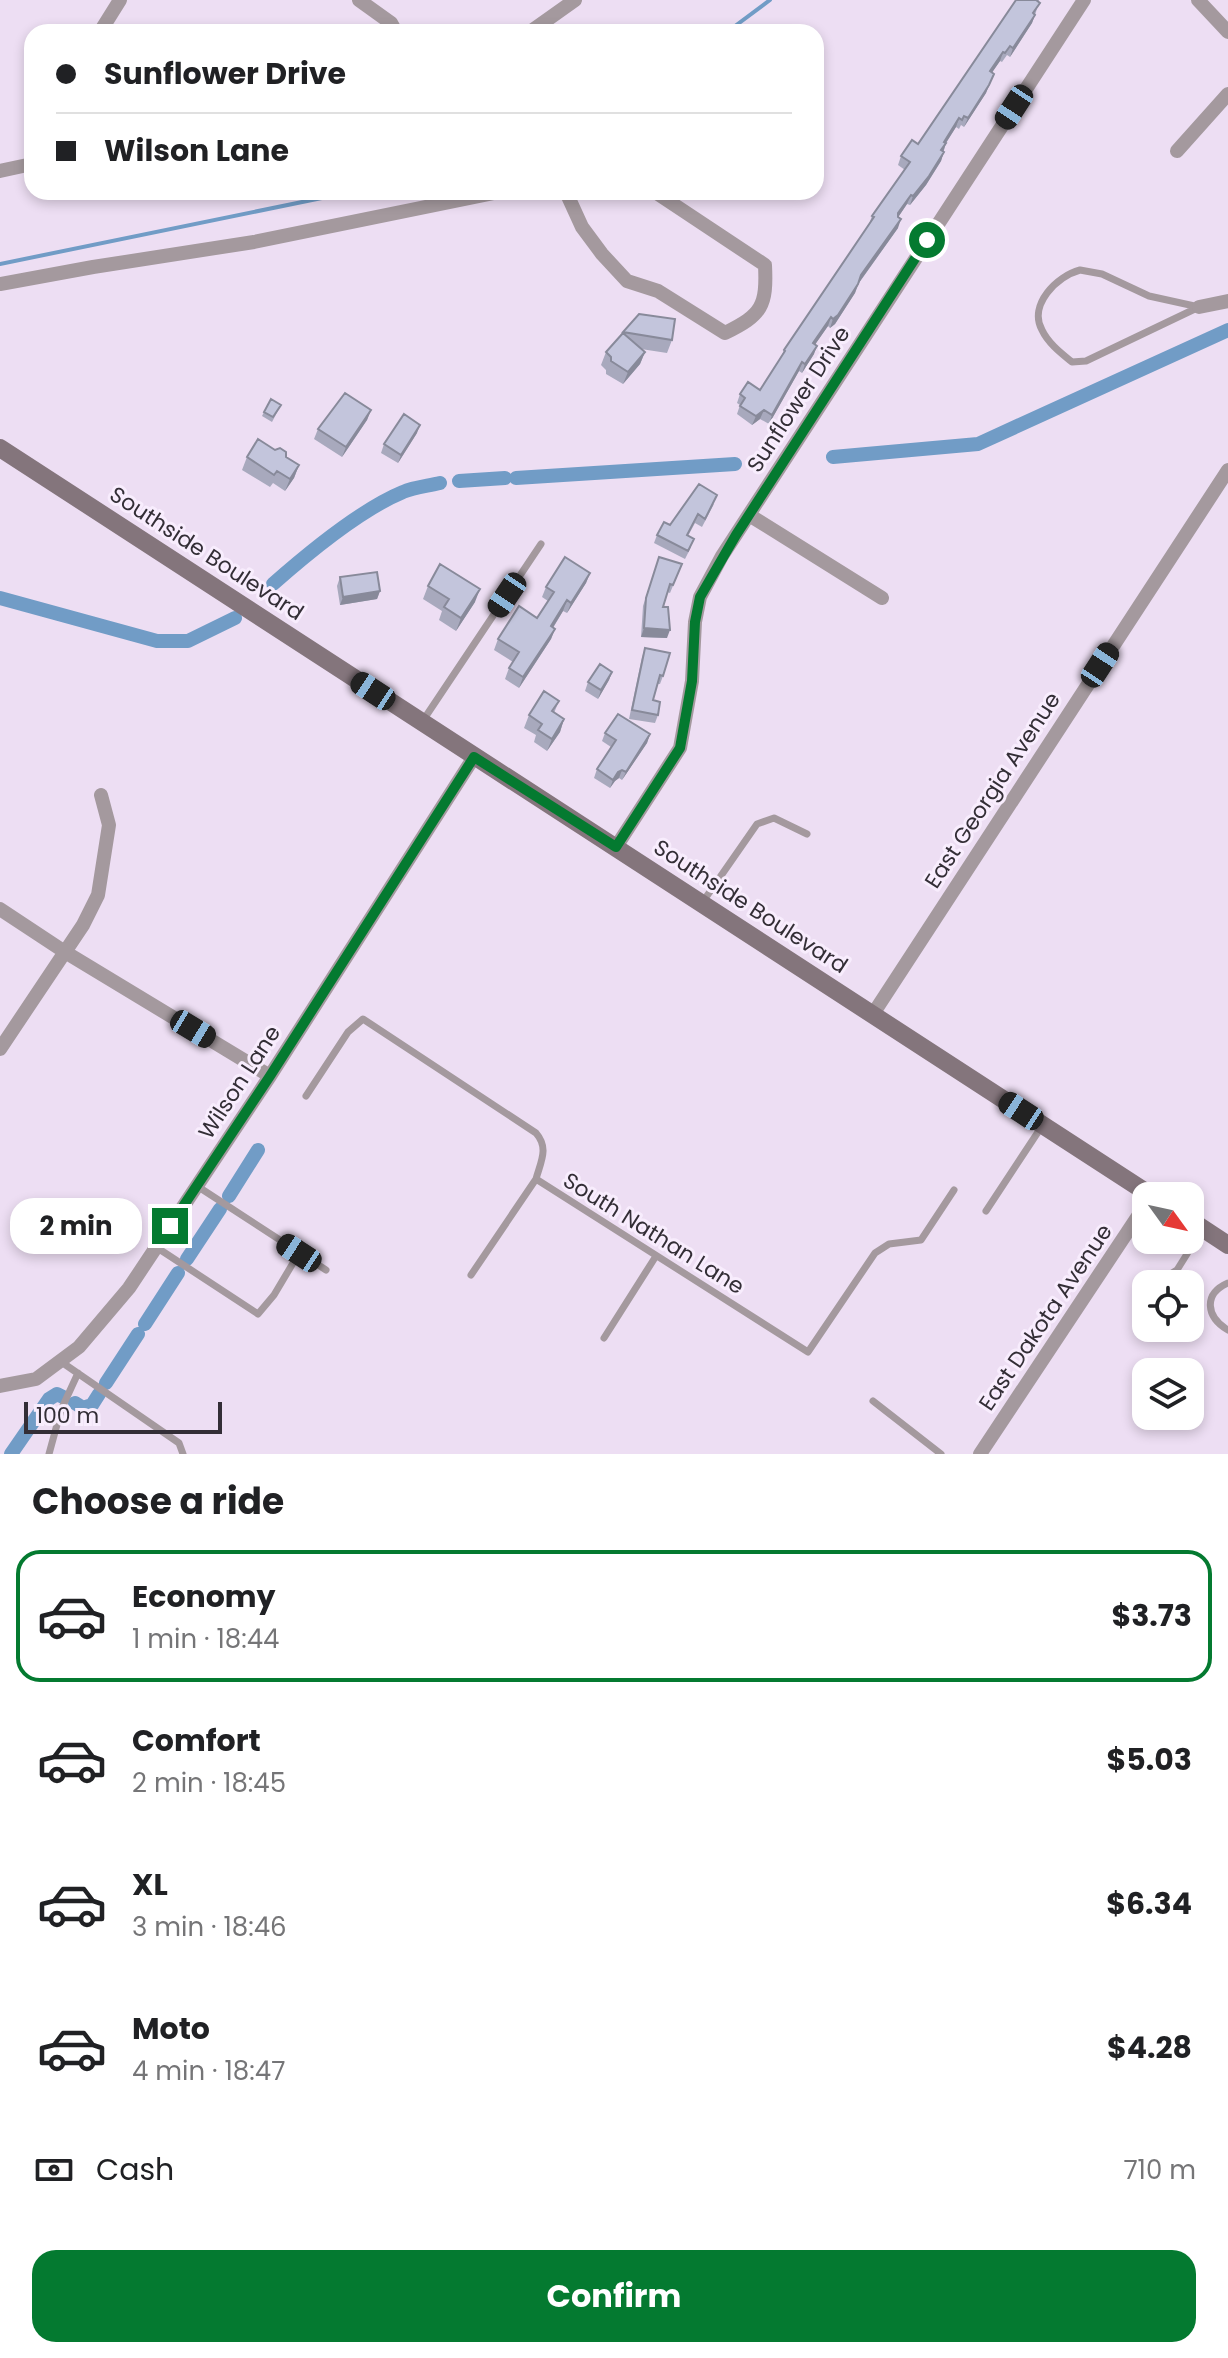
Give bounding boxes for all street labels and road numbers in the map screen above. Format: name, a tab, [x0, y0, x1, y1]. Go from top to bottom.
street label: Sunflower Drive	[739, 320, 857, 478]
street label: Southside Boulevard	[104, 479, 310, 628]
street label: East Georgia Avenue	[917, 686, 1068, 894]
street label: Southside Boulevard	[648, 832, 854, 981]
street label: Wilson Lane	[191, 1019, 288, 1145]
street label: South Nathan Lane	[557, 1165, 750, 1302]
street label: East Dakota Avenue	[971, 1218, 1119, 1417]

